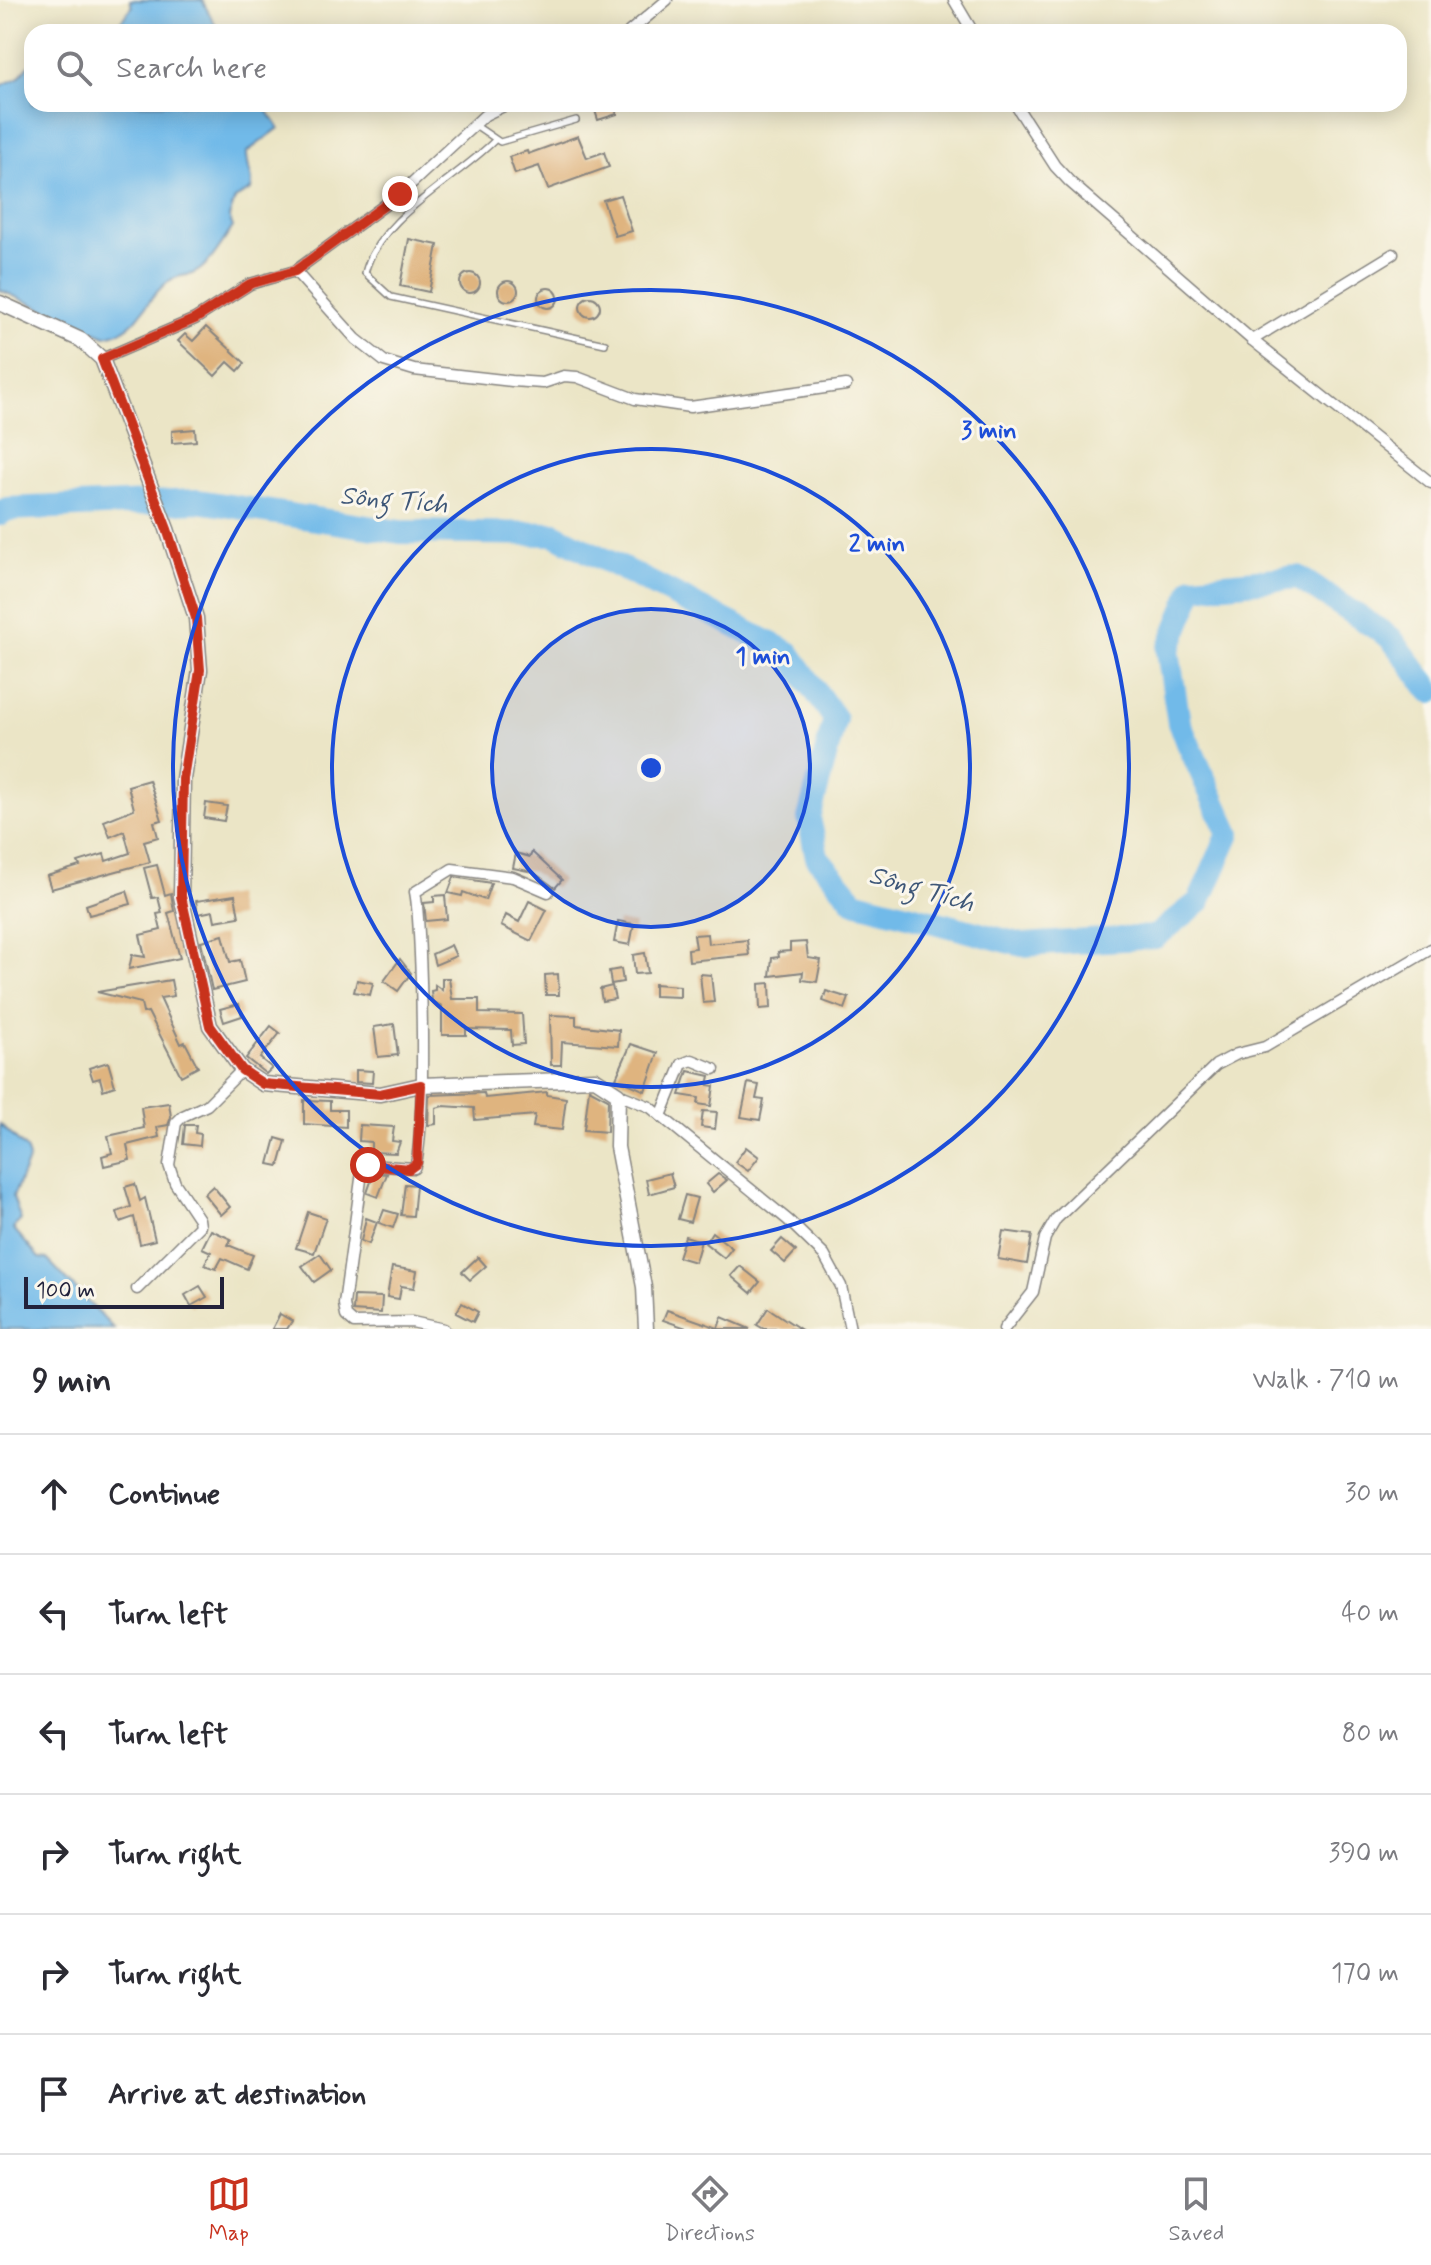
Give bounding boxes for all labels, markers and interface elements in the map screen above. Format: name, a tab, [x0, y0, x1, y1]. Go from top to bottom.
search box	[24, 24, 1407, 112]
icon: search	[52, 46, 96, 90]
text: Search here	[116, 49, 267, 88]
route end	[382, 176, 418, 212]
text: 3 min	[961, 416, 1017, 447]
water label: Sông Tích	[338, 479, 449, 526]
text: 2 min	[849, 529, 905, 560]
text: 1 min	[735, 642, 791, 673]
centre of rings	[637, 754, 665, 782]
water label: Sông Tích	[864, 859, 978, 924]
route start	[350, 1147, 386, 1183]
scale bar	[24, 1273, 224, 1309]
text: 100 m	[36, 1277, 95, 1305]
text: 9 min	[32, 1359, 112, 1404]
text: Walk · 710 m	[1253, 1364, 1399, 1398]
icon: ahead	[32, 1472, 76, 1516]
text: Continue	[108, 1475, 220, 1514]
text: 30 m	[1345, 1477, 1399, 1511]
icon: left	[32, 1592, 76, 1636]
text: Turn left	[108, 1595, 228, 1634]
text: 40 m	[1341, 1597, 1399, 1631]
icon: left	[32, 1712, 76, 1756]
text: Turn left	[108, 1715, 228, 1754]
text: 80 m	[1342, 1717, 1399, 1751]
icon: right	[32, 1832, 76, 1876]
text: Turn right	[108, 1835, 241, 1874]
text: 390 m	[1328, 1837, 1399, 1871]
icon: right	[32, 1952, 76, 1996]
text: Turn right	[108, 1955, 241, 1994]
text: 170 m	[1331, 1957, 1399, 1991]
icon: arrive	[32, 2072, 76, 2116]
text: Arrive at destination	[108, 2075, 366, 2114]
tab: Map	[207, 2172, 251, 2248]
tab: Directions	[664, 2172, 755, 2248]
tab: Saved	[1169, 2172, 1224, 2248]

